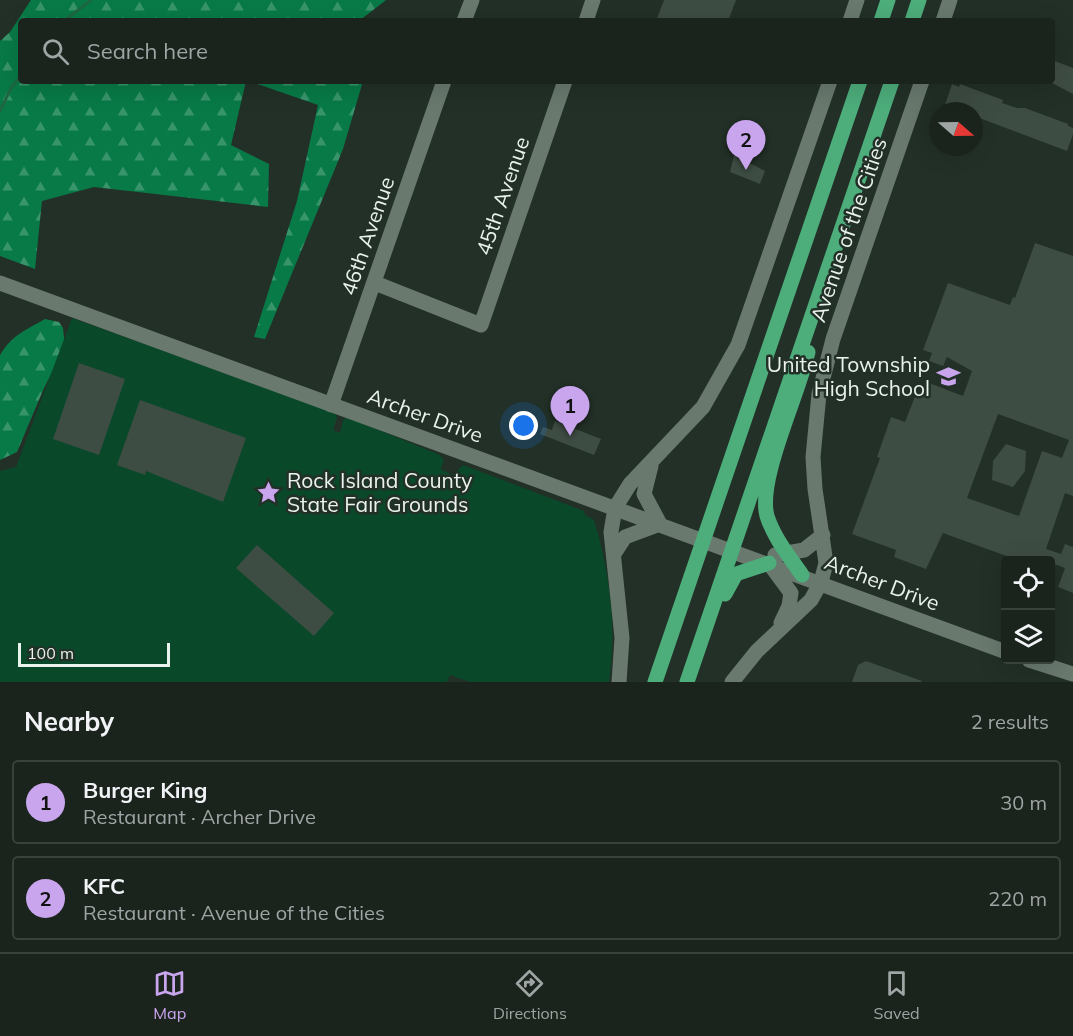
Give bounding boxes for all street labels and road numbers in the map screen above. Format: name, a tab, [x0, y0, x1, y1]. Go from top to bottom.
street label: 45th Avenue	[470, 133, 534, 258]
street label: Avenue of the Cities	[804, 134, 892, 325]
street label: 46th Avenue	[335, 173, 399, 298]
street label: Archer Drive	[364, 382, 487, 448]
street label: Archer Drive	[821, 548, 943, 616]

